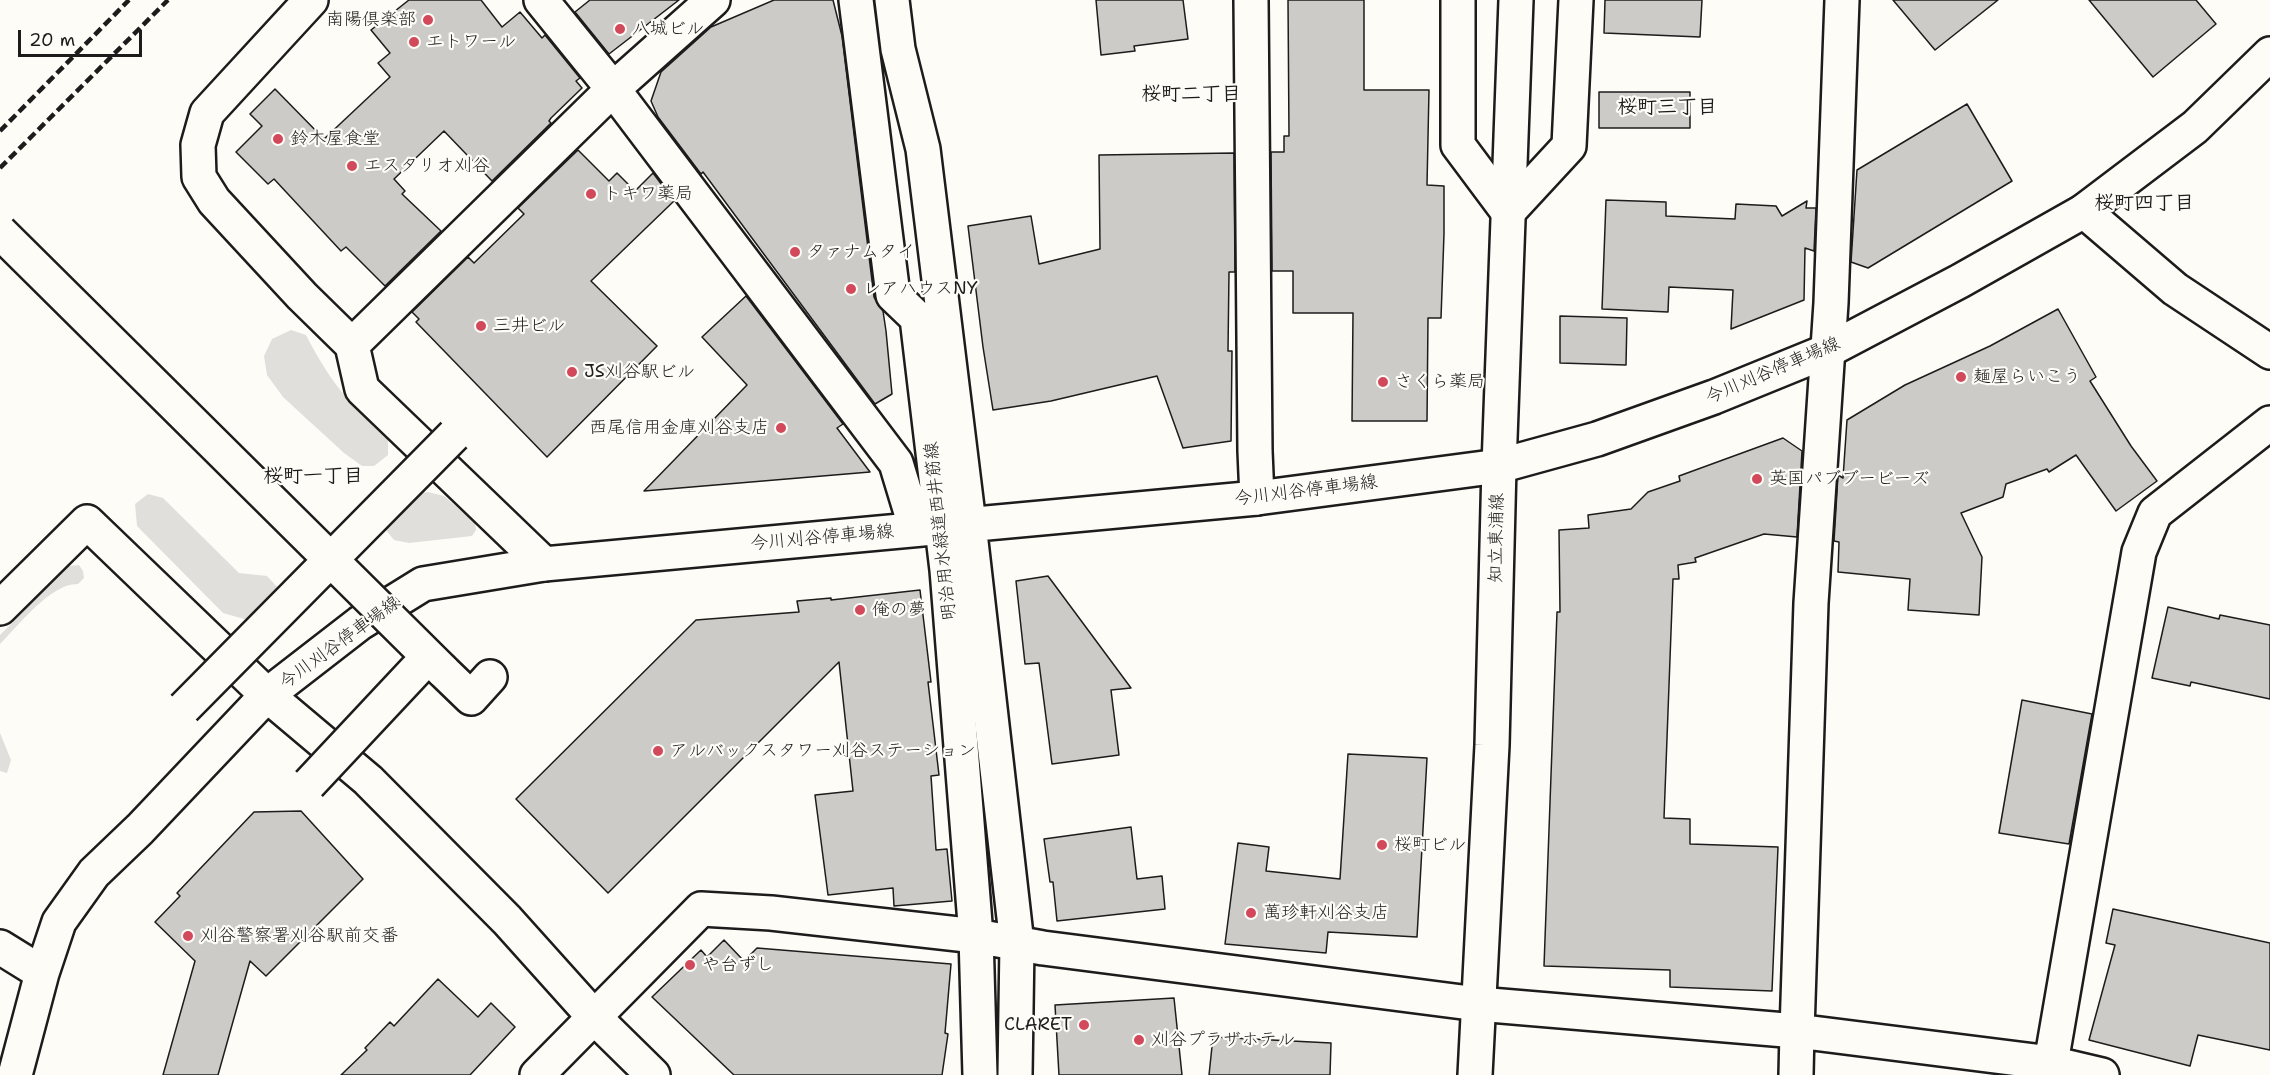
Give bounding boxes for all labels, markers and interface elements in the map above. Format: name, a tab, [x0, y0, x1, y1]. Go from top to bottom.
place label: 南陽倶楽部	[326, 9, 416, 31]
marker: 南陽倶楽部	[421, 13, 435, 27]
scale bar	[21, 18, 146, 56]
place label: 八城ビル	[632, 18, 704, 40]
marker: 八城ビル	[613, 22, 627, 36]
text: 20 m	[29, 28, 75, 52]
place label: エトワール	[426, 31, 516, 53]
marker: エトワール	[407, 35, 421, 49]
district label: 桜町二丁目	[1141, 83, 1241, 107]
district label: 桜町三丁目	[1617, 96, 1717, 120]
place label: 鈴木屋食堂	[290, 128, 380, 150]
marker: 鈴木屋食堂	[271, 132, 285, 146]
place label: エスタリオ刈谷	[364, 155, 490, 177]
marker: エスタリオ刈谷	[345, 159, 359, 173]
place label: トキワ薬局	[603, 183, 693, 205]
marker: トキワ薬局	[584, 187, 598, 201]
district label: 桜町四丁目	[2094, 192, 2194, 216]
place label: タァナムタイ	[807, 241, 915, 263]
marker: タァナムタイ	[788, 245, 802, 259]
place label: レアハウスNY	[863, 278, 978, 300]
marker: レアハウスNY	[844, 282, 858, 296]
place label: 三井ビル	[493, 315, 565, 337]
marker: 三井ビル	[474, 319, 488, 333]
street label: 今川刈谷停車場線	[1703, 333, 1843, 409]
place label: JS刈谷駅ビル	[584, 361, 695, 383]
marker: JS刈谷駅ビル	[565, 365, 579, 379]
place label: 麺屋らいこう	[1973, 366, 2081, 388]
marker: 麺屋らいこう	[1954, 370, 1968, 384]
place label: さくら薬局	[1395, 371, 1485, 393]
marker: さくら薬局	[1376, 375, 1390, 389]
place label: 西尾信用金庫刈谷支店	[589, 417, 769, 439]
marker: 西尾信用金庫刈谷支店	[774, 421, 788, 435]
street label: 明治用水緑道西井筋線	[921, 440, 961, 622]
district label: 桜町一丁目	[263, 465, 363, 489]
place label: 英国パブブービーズ	[1769, 468, 1929, 490]
street label: 今川刈谷停車場線	[1233, 472, 1379, 510]
marker: 英国パブブービーズ	[1750, 472, 1764, 486]
street label: 知立東浦線	[1485, 493, 1509, 583]
street label: 今川刈谷停車場線	[749, 521, 895, 555]
street label: 今川刈谷停車場線	[275, 592, 405, 694]
place label: 俺の夢	[872, 599, 926, 621]
marker: 俺の夢	[853, 603, 867, 617]
place label: アルバックスタワー刈谷ステーション	[670, 740, 976, 762]
marker: アルバックスタワー刈谷ステーション	[651, 744, 665, 758]
place label: 桜町ビル	[1394, 834, 1466, 856]
marker: 桜町ビル	[1375, 838, 1389, 852]
place label: 萬珍軒刈谷支店	[1263, 902, 1389, 924]
marker: 萬珍軒刈谷支店	[1244, 906, 1258, 920]
place label: 刈谷警察署刈谷駅前交番	[200, 925, 398, 947]
marker: 刈谷警察署刈谷駅前交番	[181, 929, 195, 943]
place label: や台ずし	[702, 954, 774, 976]
marker: や台ずし	[683, 958, 697, 972]
place label: CLARET	[1004, 1014, 1072, 1036]
marker: CLARET	[1077, 1018, 1091, 1032]
place label: 刈谷プラザホテル	[1151, 1029, 1295, 1051]
marker: 刈谷プラザホテル	[1132, 1033, 1146, 1047]

